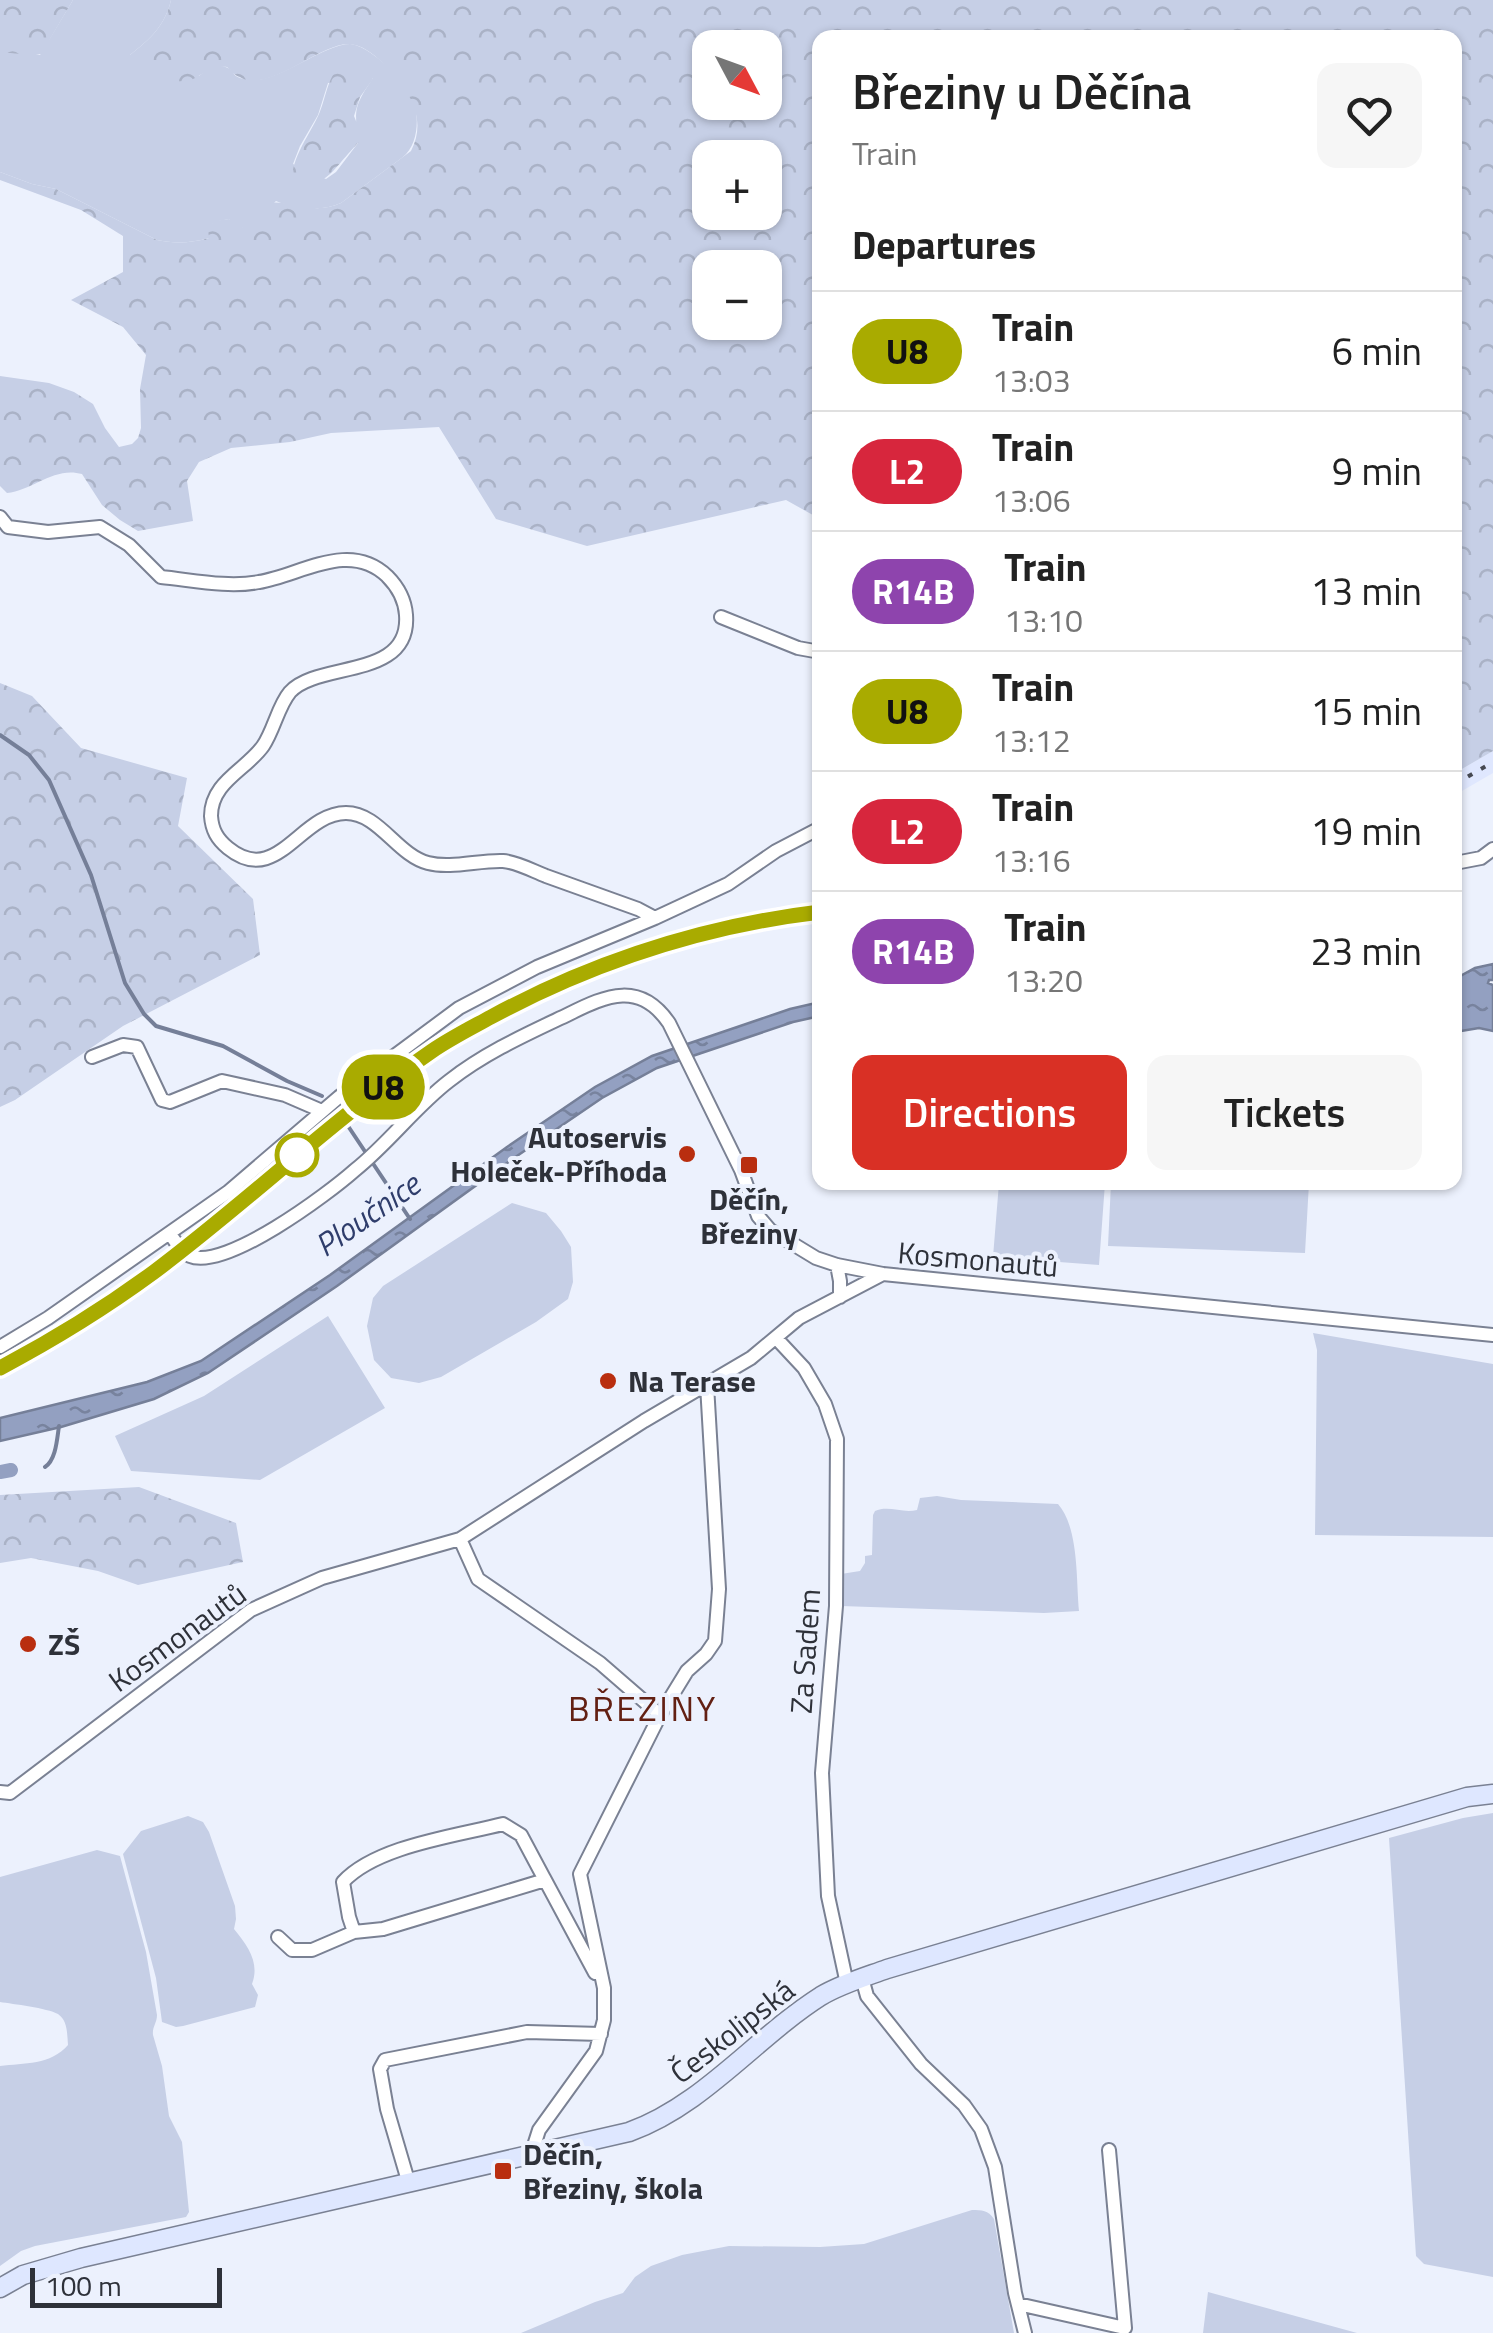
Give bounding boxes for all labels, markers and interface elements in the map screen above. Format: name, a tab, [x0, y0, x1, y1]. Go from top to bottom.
north arrow	[692, 30, 782, 120]
map controls	[692, 30, 782, 340]
text: Březiny u Děčína	[852, 55, 1192, 128]
button: heart	[1317, 63, 1422, 168]
text: Train	[852, 129, 917, 177]
button: +	[692, 140, 782, 230]
text: Departures	[852, 216, 1036, 274]
button: −	[692, 250, 782, 340]
text: Train	[992, 298, 1074, 356]
text: 6 min	[1332, 322, 1422, 380]
text: U8	[886, 324, 928, 378]
text: 13:03	[992, 356, 1071, 404]
text: Train	[992, 418, 1074, 476]
text: 9 min	[1332, 442, 1422, 500]
text: L2	[889, 444, 925, 498]
text: 13:06	[992, 476, 1071, 524]
text: Train	[1004, 538, 1087, 596]
text: 13 min	[1311, 562, 1422, 620]
text: R14B	[872, 564, 954, 618]
text: 13:10	[1004, 596, 1083, 644]
text: Train	[992, 658, 1074, 716]
text: 15 min	[1311, 682, 1422, 740]
text: U8	[886, 684, 928, 738]
text: 13:12	[992, 716, 1071, 764]
text: Train	[992, 778, 1074, 836]
text: 19 min	[1311, 802, 1422, 860]
text: L2	[889, 804, 925, 858]
text: 13:16	[992, 836, 1071, 884]
text: Train	[1004, 898, 1087, 956]
text: 23 min	[1311, 922, 1422, 980]
text: R14B	[872, 924, 954, 978]
text: 13:20	[1004, 956, 1083, 1004]
line badge: U8	[338, 1054, 428, 1120]
button: Directions	[852, 1055, 1127, 1170]
button: Tickets	[1147, 1055, 1422, 1170]
text: U8	[362, 1060, 404, 1114]
place label: Autoservis Holeček-Příhoda	[450, 1114, 667, 1194]
unlabelled marker	[276, 1134, 318, 1176]
marker: Autoservis Holeček-Příhoda	[676, 1143, 698, 1165]
marker: Děčín, Březiny	[738, 1154, 760, 1176]
water label: Ploučnice	[304, 1159, 431, 1268]
place label: Děčín, Březiny	[700, 1176, 798, 1256]
street label: Kosmonautů	[896, 1229, 1060, 1289]
place label: Na Terase	[628, 1358, 756, 1404]
marker: Na Terase	[597, 1370, 619, 1392]
street label: Kosmonautů	[98, 1571, 256, 1703]
street label: Za Sadem	[778, 1587, 832, 1715]
place label: ZŠ	[48, 1621, 80, 1667]
marker: ZŠ	[17, 1633, 39, 1655]
district label: BŘEZINY	[568, 1681, 718, 1735]
street label: Českolipská	[660, 1967, 804, 2095]
place label: Děčín, Březiny, škola	[523, 2131, 703, 2211]
marker: Děčín, Březiny, škola	[492, 2160, 514, 2182]
scale bar	[30, 2263, 222, 2308]
text: 100 m	[45, 2264, 122, 2307]

